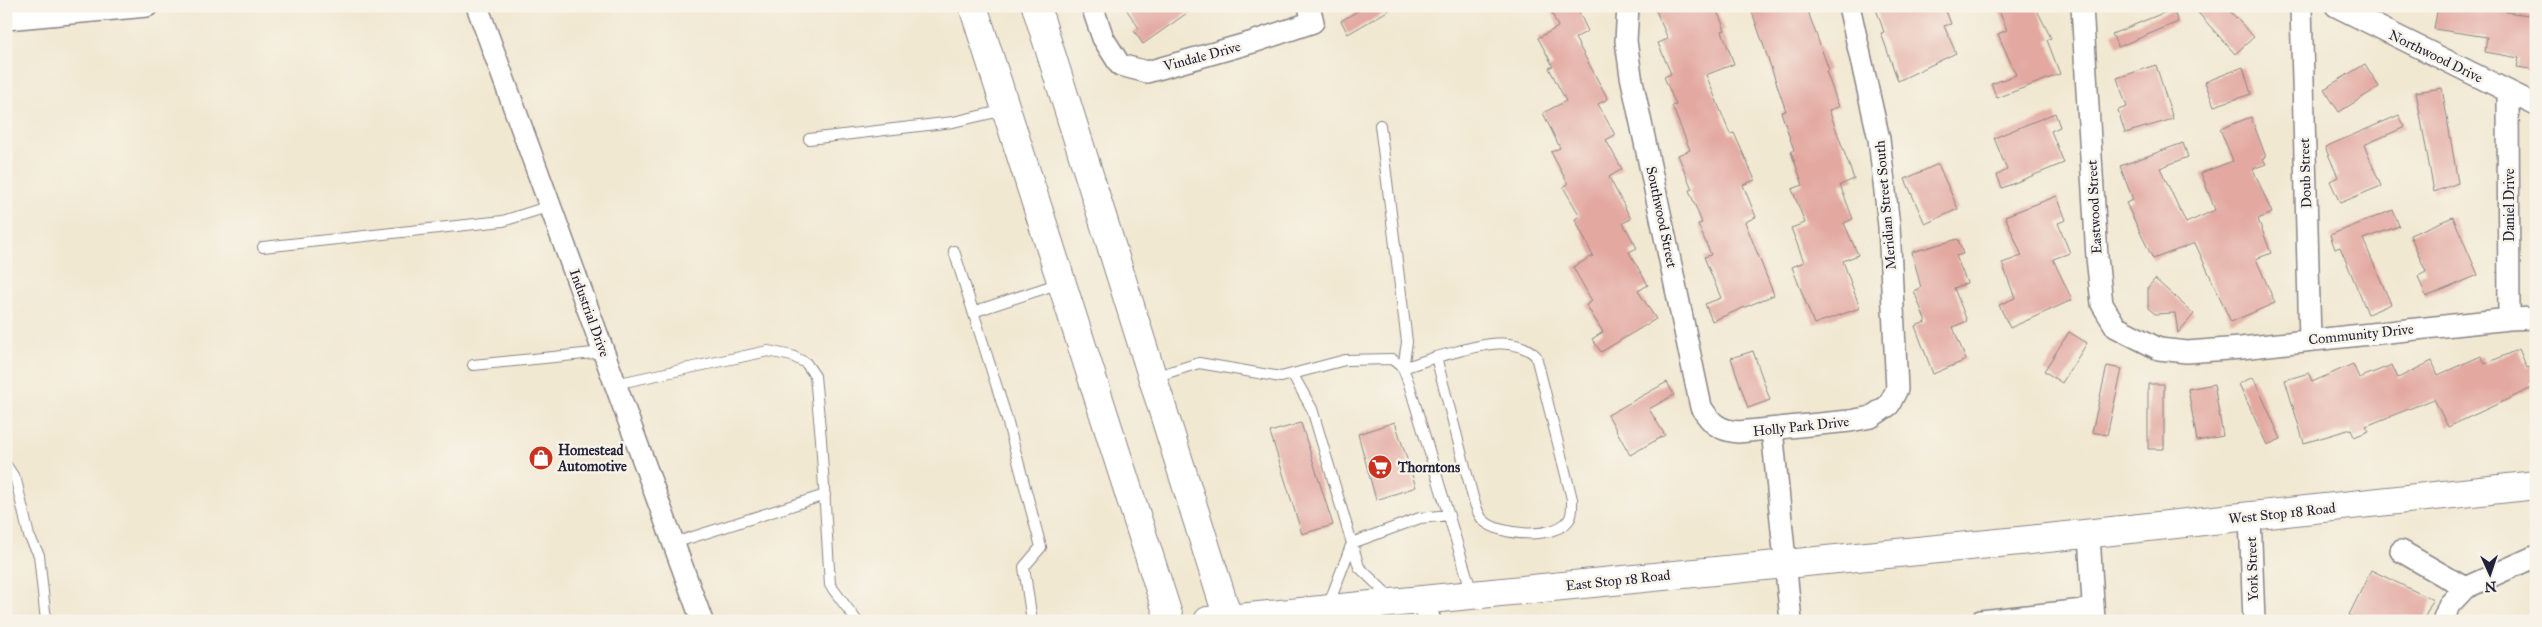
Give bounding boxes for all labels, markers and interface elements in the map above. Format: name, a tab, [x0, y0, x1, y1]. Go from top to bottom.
street label: Northwood Drive	[2386, 26, 2486, 87]
street label: Vindale Drive	[1161, 38, 1243, 75]
street label: Doub Street	[2296, 138, 2315, 208]
street label: Meridian Street South	[1871, 139, 1900, 270]
street label: Eastwood Street	[2084, 159, 2105, 254]
street label: Southwood Street	[1642, 165, 1681, 270]
street label: Daniel Drive	[2501, 168, 2518, 242]
street label: Industrial Drive	[566, 267, 613, 360]
street label: Community Drive	[2308, 320, 2415, 348]
street label: Holly Park Drive	[1752, 413, 1850, 440]
place label: Homestead Automotive	[557, 442, 627, 475]
shop icon: Homestead Automotive	[528, 445, 554, 471]
supermarket icon: Thorntons	[1367, 454, 1393, 480]
place label: Thorntons	[1397, 459, 1460, 476]
street label: West Stop 18 Road	[2228, 499, 2336, 528]
street label: York Street	[2243, 536, 2262, 602]
north arrow	[2464, 550, 2514, 600]
street label: East Stop 18 Road	[1565, 567, 1671, 594]
text: N	[2484, 578, 2497, 595]

